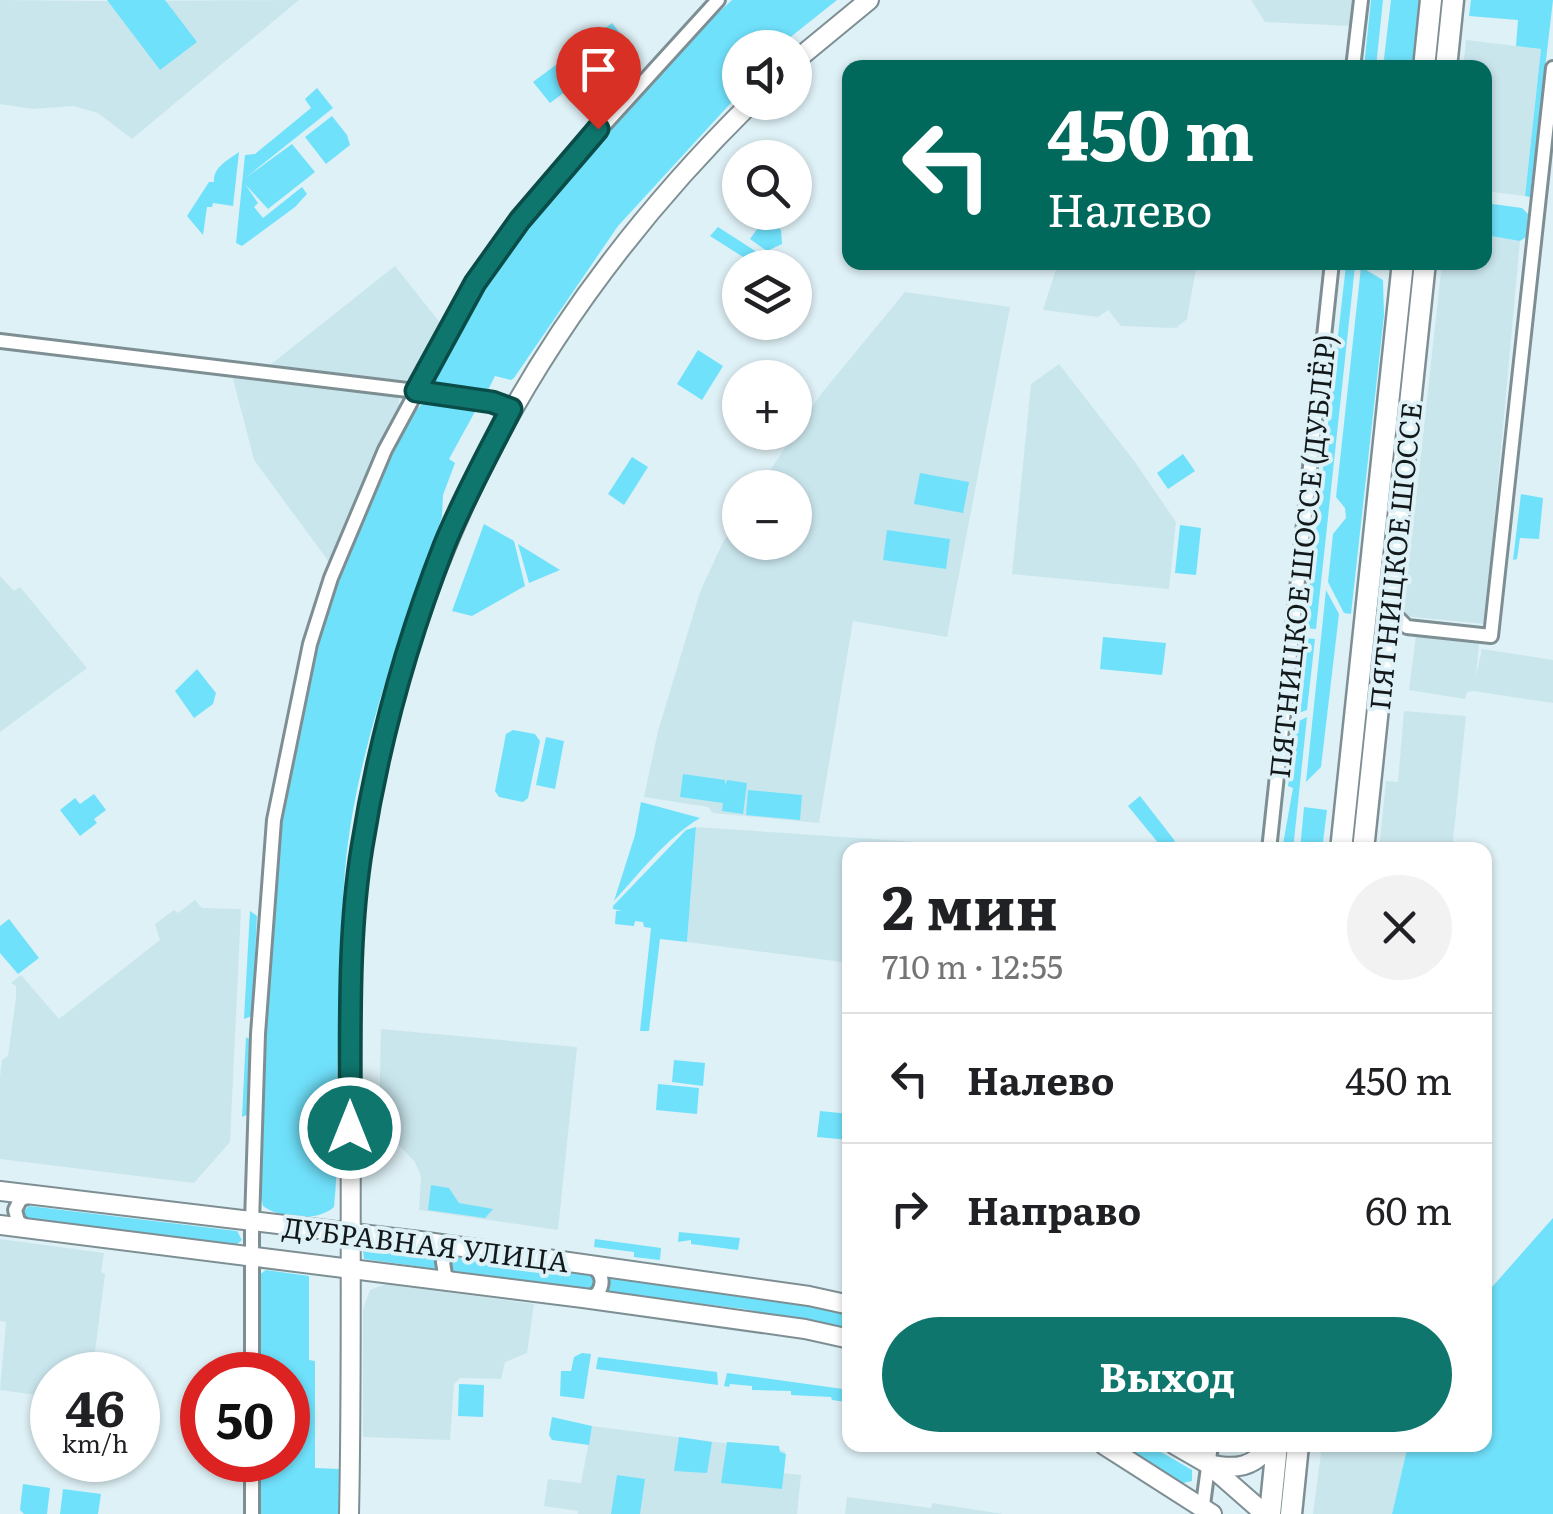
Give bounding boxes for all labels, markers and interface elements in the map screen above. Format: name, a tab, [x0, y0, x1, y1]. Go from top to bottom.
pin	[556, 27, 641, 130]
map controls	[722, 30, 812, 560]
button: sound	[722, 30, 812, 120]
icon: arrive	[571, 42, 626, 97]
text: 450 m	[1047, 79, 1254, 183]
icon: left	[882, 100, 1012, 230]
button: search	[722, 140, 812, 230]
text: Налево	[1047, 174, 1212, 241]
button: layers	[722, 250, 812, 340]
street label: ПЯТНИЦКОЕ ШОССЕ (ДУБЛЁР)	[1257, 332, 1345, 780]
button: +	[722, 360, 812, 450]
street label: ПЯТНИЦКОЕ ШОССЕ	[1357, 400, 1431, 712]
button: −	[722, 470, 812, 560]
text: 2 мин	[882, 859, 1058, 948]
button: close	[1347, 875, 1452, 980]
text: 710 m · 12:55	[882, 941, 1063, 989]
text: Налево	[967, 1050, 1114, 1107]
text: 450 m	[1345, 1050, 1452, 1107]
icon: left	[882, 1051, 937, 1106]
position arrow	[298, 1076, 402, 1180]
text: Направо	[967, 1180, 1141, 1237]
text: 60 m	[1365, 1180, 1452, 1237]
icon: right	[882, 1181, 937, 1236]
street label: ДУБРАВНАЯ УЛИЦА	[281, 1205, 572, 1281]
button: Выход	[882, 1317, 1452, 1432]
speed limit sign: 50	[180, 1352, 310, 1482]
text: 46	[65, 1368, 125, 1442]
text: km/h	[62, 1424, 128, 1461]

